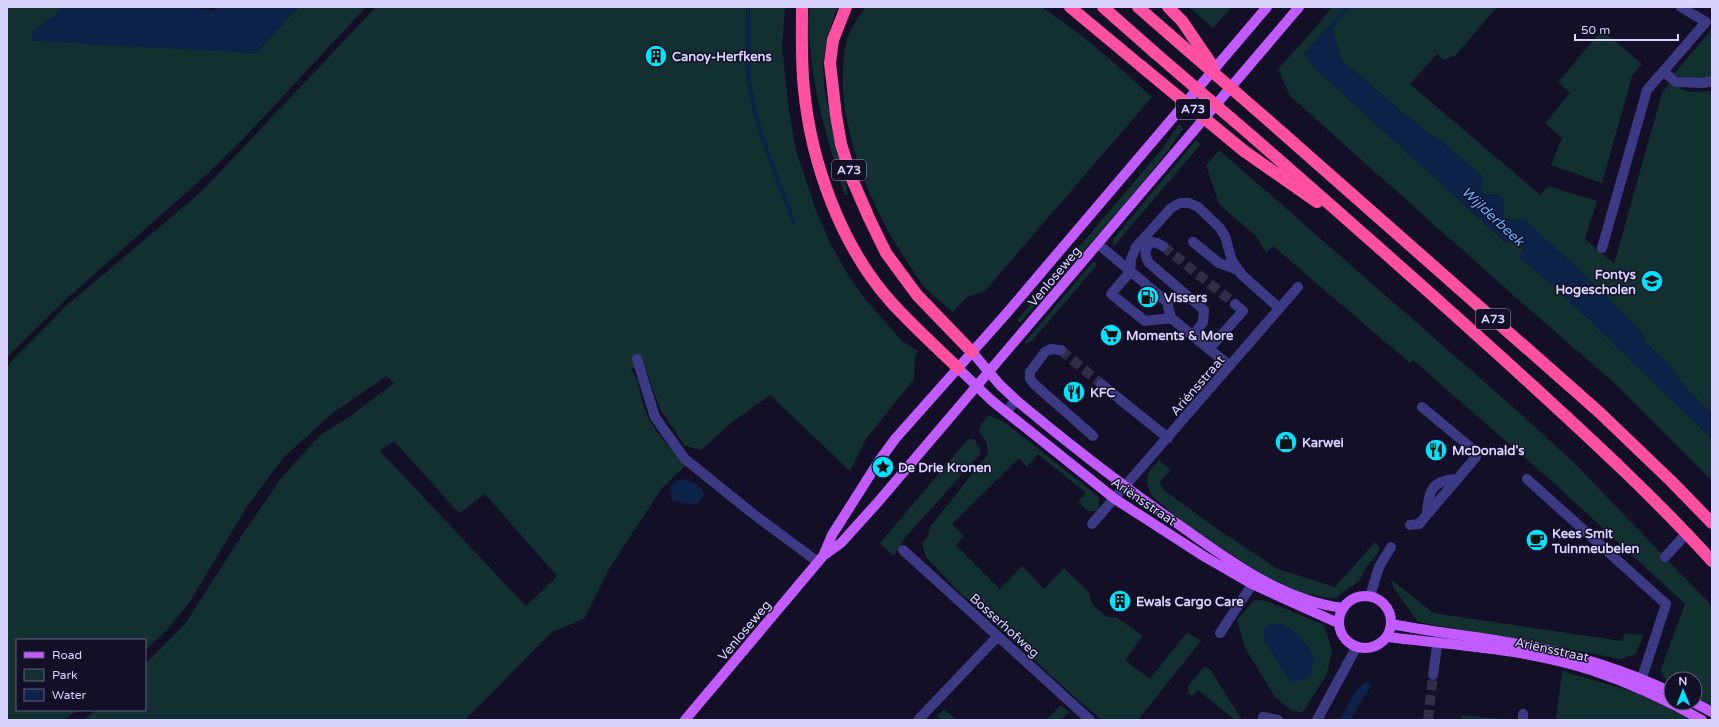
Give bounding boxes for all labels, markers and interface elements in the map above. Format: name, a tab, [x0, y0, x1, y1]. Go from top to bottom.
scale bar	[1575, 16, 1678, 42]
text: 50 m	[1581, 23, 1610, 37]
building icon: Canoy-Herfkens	[643, 43, 669, 69]
place label: Canoy-Herfkens	[672, 49, 772, 65]
road number: A73	[1176, 99, 1210, 119]
road number: A73	[832, 160, 866, 180]
water label: Wijlderbeek	[1458, 183, 1528, 250]
street label: Venloseweg	[1025, 243, 1085, 310]
place label: Fontys Hogescholen	[1555, 267, 1636, 298]
school or university icon: Fontys Hogescholen	[1639, 268, 1665, 294]
fuel station icon: Vissers	[1135, 284, 1161, 310]
place label: Vissers	[1164, 290, 1207, 306]
road number: A73	[1476, 309, 1510, 329]
supermarket icon: Moments & More	[1098, 322, 1124, 348]
place label: Moments & More	[1126, 328, 1234, 344]
street label: Ariénsstraat	[1167, 352, 1228, 419]
restaurant icon: KFC	[1061, 379, 1087, 405]
place label: KFC	[1090, 385, 1115, 401]
shop icon: Karwei	[1273, 429, 1299, 455]
place label: Karwei	[1302, 435, 1344, 451]
restaurant icon: McDonald's	[1423, 437, 1449, 463]
place label: McDonald's	[1452, 443, 1525, 459]
place icon: De Drie Kronen	[870, 454, 896, 480]
place label: De Drie Kronen	[898, 460, 992, 476]
street label: Ariënsstraat	[1108, 474, 1179, 529]
place label: Kees Smit Tuinmeubelen	[1551, 526, 1640, 557]
cafe icon: Kees Smit Tuinmeubelen	[1524, 527, 1550, 553]
building icon: Ewals Cargo Care	[1107, 588, 1133, 614]
street label: Bosserhofweg	[966, 590, 1042, 661]
place label: Ewals Cargo Care	[1136, 594, 1244, 610]
street label: Venloseweg	[715, 597, 775, 664]
street label: Ariënsstraat	[1513, 634, 1590, 666]
legend	[16, 639, 146, 711]
text: Road	[52, 648, 82, 662]
text: Park	[52, 668, 78, 682]
north arrow	[1663, 671, 1703, 711]
text: N	[1678, 675, 1687, 688]
text: Water	[52, 688, 87, 702]

